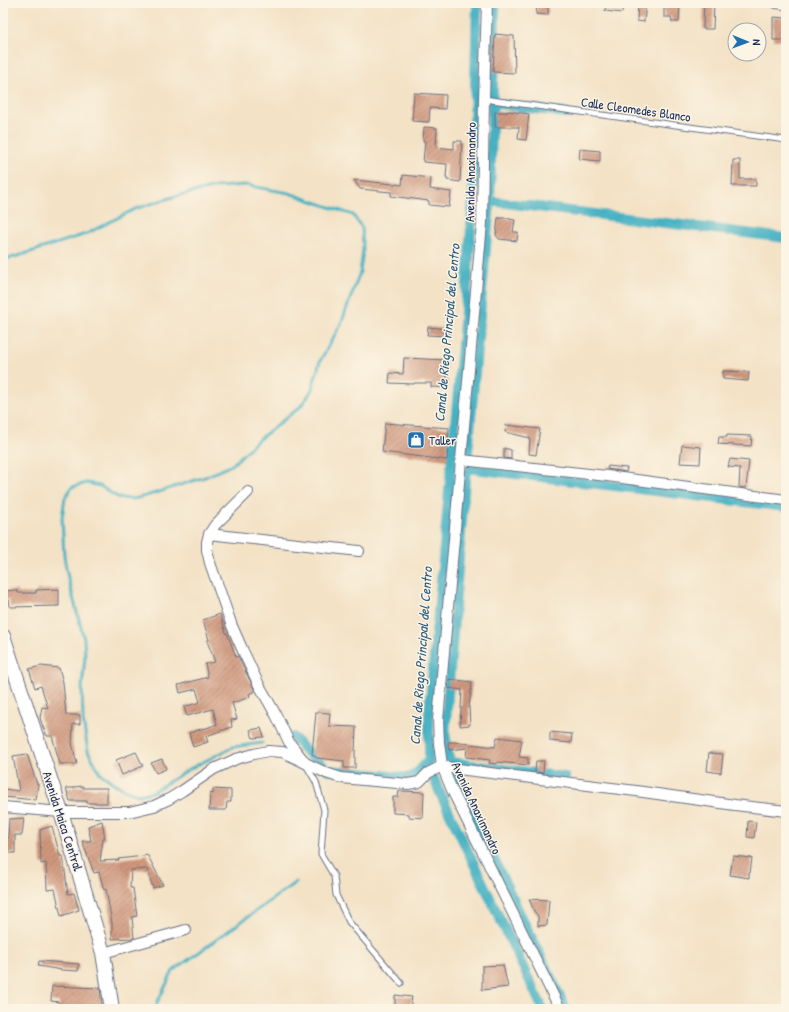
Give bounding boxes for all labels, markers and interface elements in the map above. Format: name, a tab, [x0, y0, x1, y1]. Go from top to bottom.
north arrow	[727, 22, 767, 62]
text: N	[750, 39, 764, 45]
street label: Calle Cleomedes Blanco	[580, 92, 692, 126]
street label: Avenida Anaximandro	[460, 122, 480, 222]
water label: Canal de Riego Principal del Centro	[429, 242, 465, 423]
shop icon: Taller	[406, 430, 426, 450]
place label: Taller	[429, 431, 456, 449]
water label: Canal de Riego Principal del Centro	[405, 565, 437, 746]
street label: Avenida Anaximandro	[448, 759, 506, 857]
street label: Avenida Maica Central	[38, 769, 88, 874]

